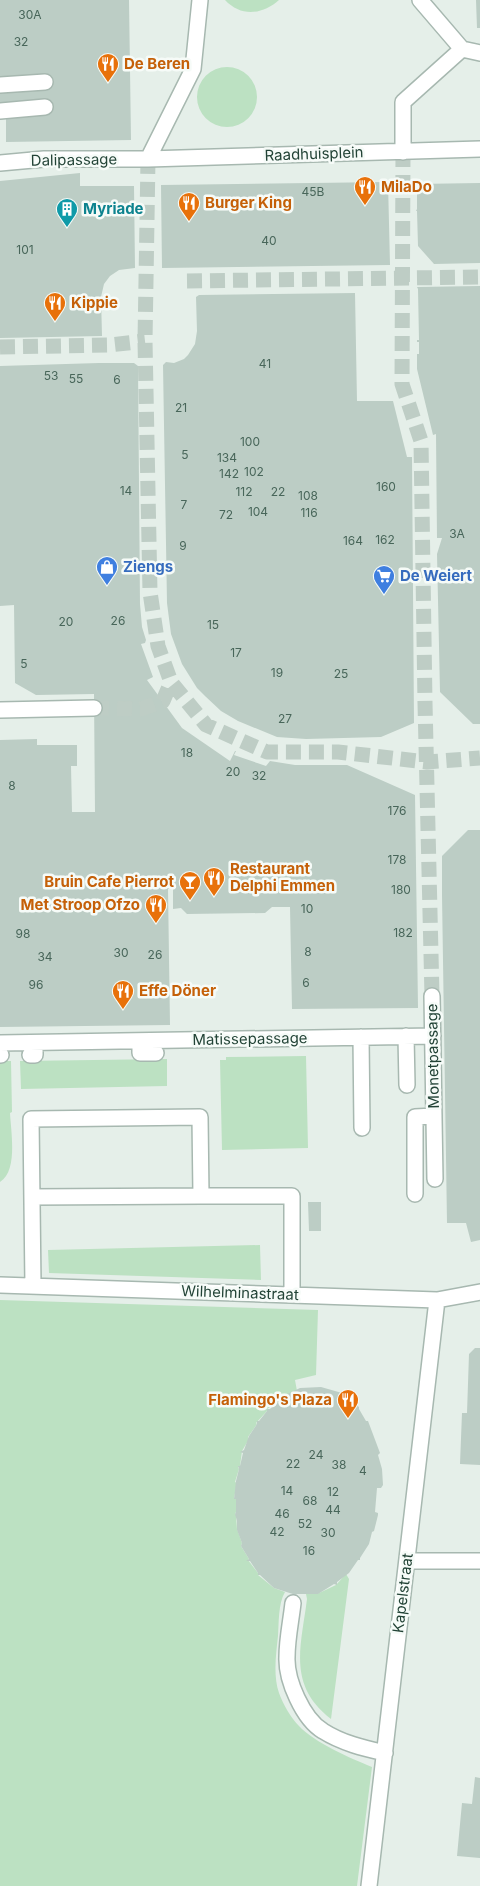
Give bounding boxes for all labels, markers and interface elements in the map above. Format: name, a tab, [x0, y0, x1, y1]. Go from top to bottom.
house number: 30A	[18, 7, 42, 22]
house number: 32	[14, 34, 28, 49]
restaurant icon: De Beren	[96, 52, 120, 83]
place label: De Beren	[124, 54, 190, 73]
street label: Raadhuisplein	[264, 142, 364, 165]
street label: Dalipassage	[31, 149, 117, 170]
restaurant icon: MilaDo	[353, 175, 377, 206]
place label: MilaDo	[381, 177, 432, 196]
house number: 45B	[302, 184, 325, 199]
restaurant icon: Burger King	[177, 191, 201, 222]
place label: Burger King	[205, 193, 292, 212]
building icon: Myriade	[55, 197, 79, 228]
place label: Myriade	[83, 199, 144, 218]
house number: 40	[261, 233, 277, 248]
house number: 101	[16, 242, 34, 257]
restaurant icon: Kippie	[43, 291, 67, 322]
place label: Kippie	[71, 293, 118, 312]
house number: 41	[259, 356, 271, 371]
house number: 53	[44, 368, 58, 383]
house number: 55	[69, 371, 83, 386]
house number: 6	[113, 372, 121, 387]
house number: 21	[175, 400, 187, 415]
house number: 100	[240, 434, 260, 449]
house number: 5	[181, 447, 189, 462]
house number: 134	[217, 450, 237, 465]
house number: 102	[244, 464, 264, 479]
house number: 142	[219, 466, 239, 481]
house number: 160	[376, 479, 396, 494]
house number: 14	[120, 483, 133, 498]
house number: 112	[235, 484, 253, 499]
house number: 22	[271, 484, 285, 499]
house number: 108	[298, 488, 318, 503]
house number: 7	[181, 497, 188, 512]
house number: 104	[248, 504, 268, 519]
house number: 116	[300, 505, 318, 520]
house number: 72	[219, 507, 233, 522]
house number: 3A	[449, 526, 465, 541]
house number: 162	[375, 532, 395, 547]
house number: 164	[343, 533, 363, 548]
house number: 9	[179, 538, 187, 553]
shop icon: Ziengs	[95, 555, 119, 586]
place label: Ziengs	[123, 557, 173, 576]
supermarket icon: De Weiert	[372, 564, 396, 595]
place label: De Weiert	[400, 566, 472, 585]
house number: 26	[111, 613, 125, 628]
house number: 20	[59, 614, 73, 629]
house number: 15	[207, 617, 219, 632]
house number: 17	[230, 645, 242, 660]
house number: 5	[20, 656, 28, 671]
house number: 19	[271, 665, 283, 680]
house number: 25	[334, 666, 348, 681]
house number: 27	[278, 711, 292, 726]
house number: 18	[181, 745, 193, 760]
house number: 20	[226, 764, 240, 779]
house number: 32	[252, 768, 266, 783]
house number: 8	[8, 778, 16, 793]
house number: 176	[388, 803, 406, 818]
house number: 178	[388, 852, 406, 867]
place label: Restaurant Delphi Emmen	[230, 859, 335, 895]
restaurant icon: Restaurant Delphi Emmen	[202, 866, 226, 897]
bar icon: Bruin Cafe Pierrot	[178, 870, 202, 901]
place label: Bruin Cafe Pierrot	[44, 872, 175, 891]
house number: 180	[391, 882, 411, 897]
restaurant icon: Met Stroop Ofzo	[144, 893, 168, 924]
place label: Met Stroop Ofzo	[21, 895, 140, 914]
house number: 10	[301, 901, 313, 916]
house number: 182	[393, 925, 413, 940]
house number: 98	[16, 926, 30, 941]
house number: 8	[304, 944, 312, 959]
house number: 30	[114, 945, 128, 960]
house number: 26	[148, 947, 162, 962]
house number: 34	[37, 949, 53, 964]
house number: 6	[302, 975, 310, 990]
house number: 96	[29, 977, 43, 992]
restaurant icon: Effe Döner	[111, 979, 135, 1010]
place label: Effe Döner	[139, 981, 216, 1000]
street label: Monetpassage	[422, 1003, 443, 1109]
street label: Matissepassage	[192, 1028, 308, 1049]
street label: Wilhelminastraat	[181, 1281, 299, 1304]
restaurant icon: Flamingo's Plaza	[336, 1388, 360, 1419]
place label: Flamingo's Plaza	[208, 1390, 332, 1409]
house number: 24	[309, 1447, 324, 1462]
house number: 22	[286, 1456, 300, 1471]
house number: 38	[332, 1457, 346, 1472]
house number: 4	[359, 1463, 367, 1478]
house number: 14	[281, 1483, 294, 1498]
house number: 12	[327, 1484, 339, 1499]
house number: 68	[303, 1493, 317, 1508]
house number: 44	[325, 1502, 341, 1517]
house number: 46	[274, 1506, 290, 1521]
house number: 52	[298, 1516, 312, 1531]
house number: 42	[269, 1524, 285, 1539]
house number: 30	[321, 1525, 335, 1540]
house number: 16	[303, 1543, 315, 1558]
street label: Kapelstraat	[388, 1552, 417, 1634]

